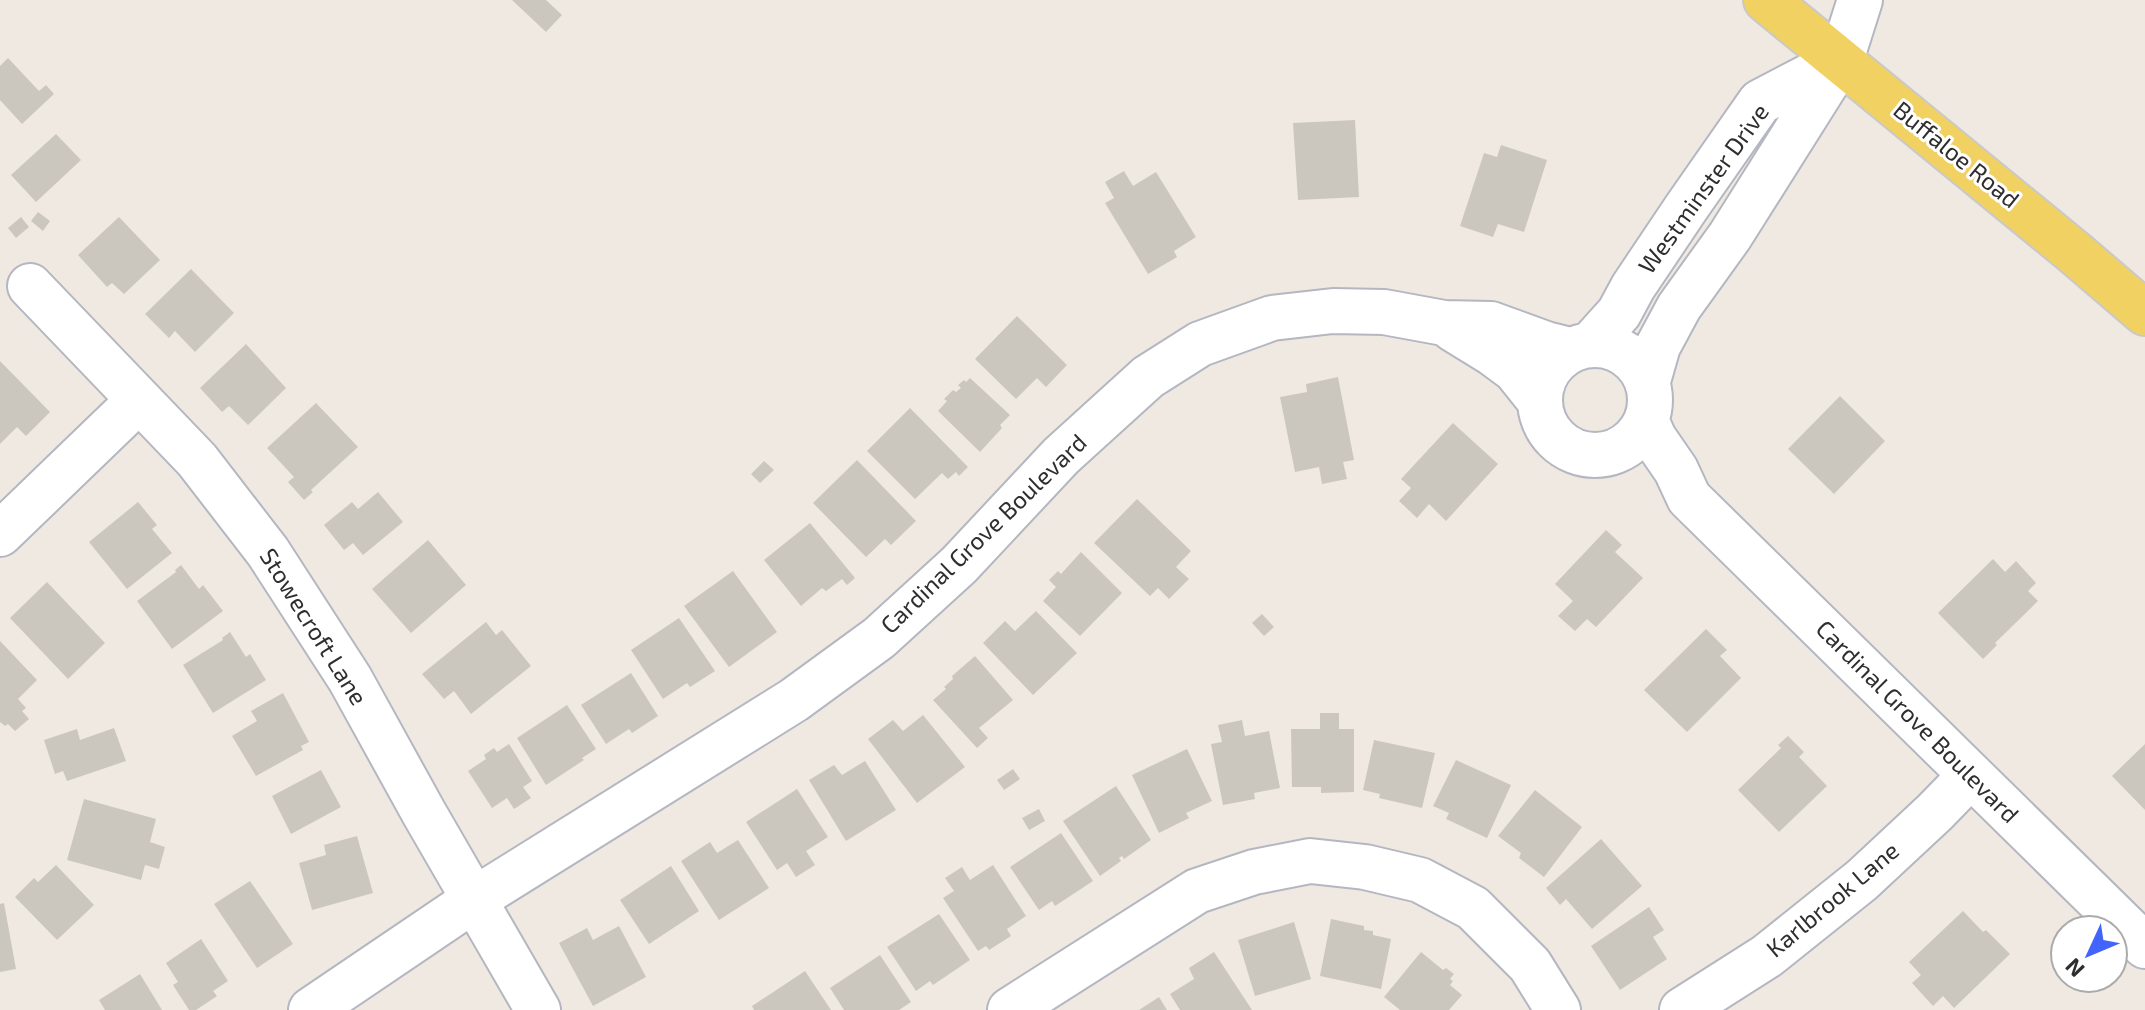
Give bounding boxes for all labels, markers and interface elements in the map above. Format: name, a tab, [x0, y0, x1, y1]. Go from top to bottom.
street label: Buffaloe Road	[1888, 94, 2026, 213]
street label: Westminster Drive	[1631, 97, 1774, 279]
street label: Cardinal Grove Boulevard	[874, 427, 1092, 639]
street label: Stowecroft Lane	[254, 543, 374, 710]
street label: Cardinal Grove Boulevard	[1811, 614, 2025, 828]
street label: Karlbrook Lane	[1760, 835, 1904, 963]
north arrow	[2049, 914, 2129, 994]
text: N	[2059, 954, 2089, 983]

